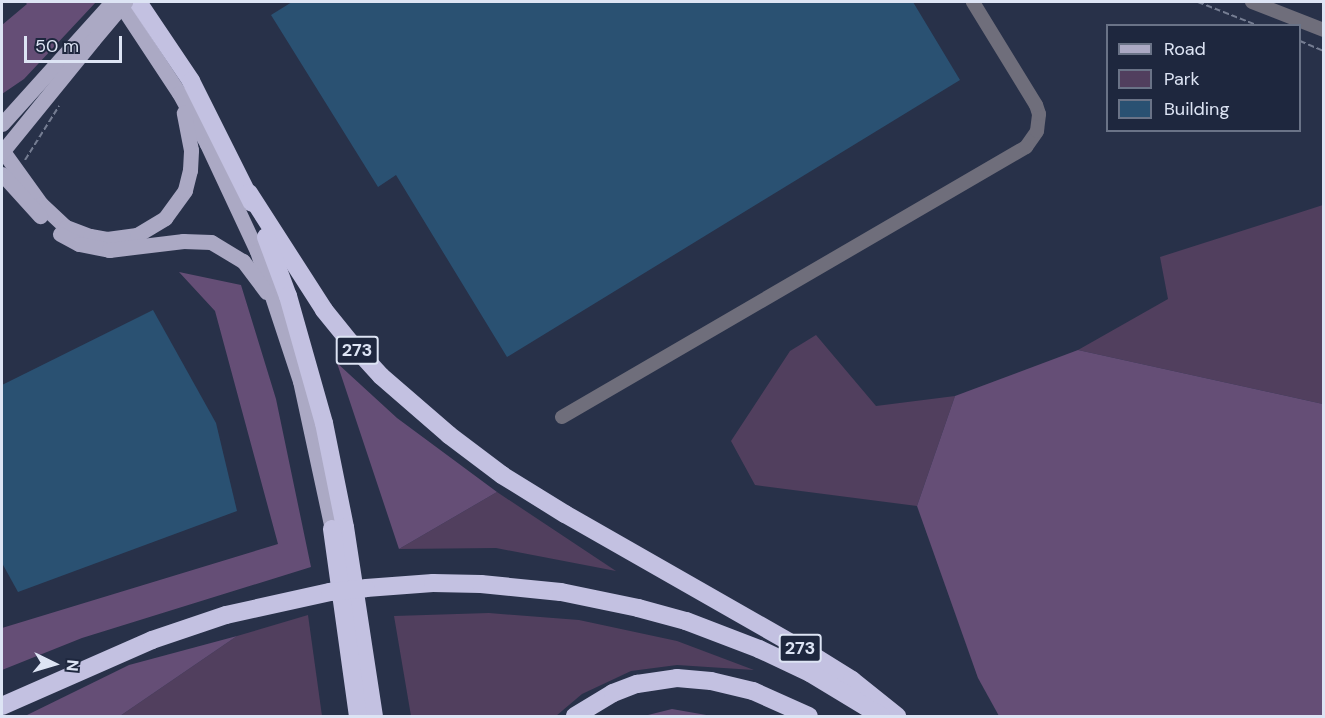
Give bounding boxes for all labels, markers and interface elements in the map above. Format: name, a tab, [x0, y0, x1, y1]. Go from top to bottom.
scale bar	[27, 24, 124, 62]
legend	[1106, 24, 1301, 132]
text: 50 m	[35, 34, 79, 58]
text: Road	[1164, 37, 1206, 61]
text: Park	[1164, 67, 1200, 91]
text: Building	[1164, 97, 1229, 121]
road number: 273	[334, 335, 380, 365]
road number: 273	[778, 633, 822, 663]
north arrow	[24, 634, 84, 694]
text: N	[61, 659, 83, 672]

